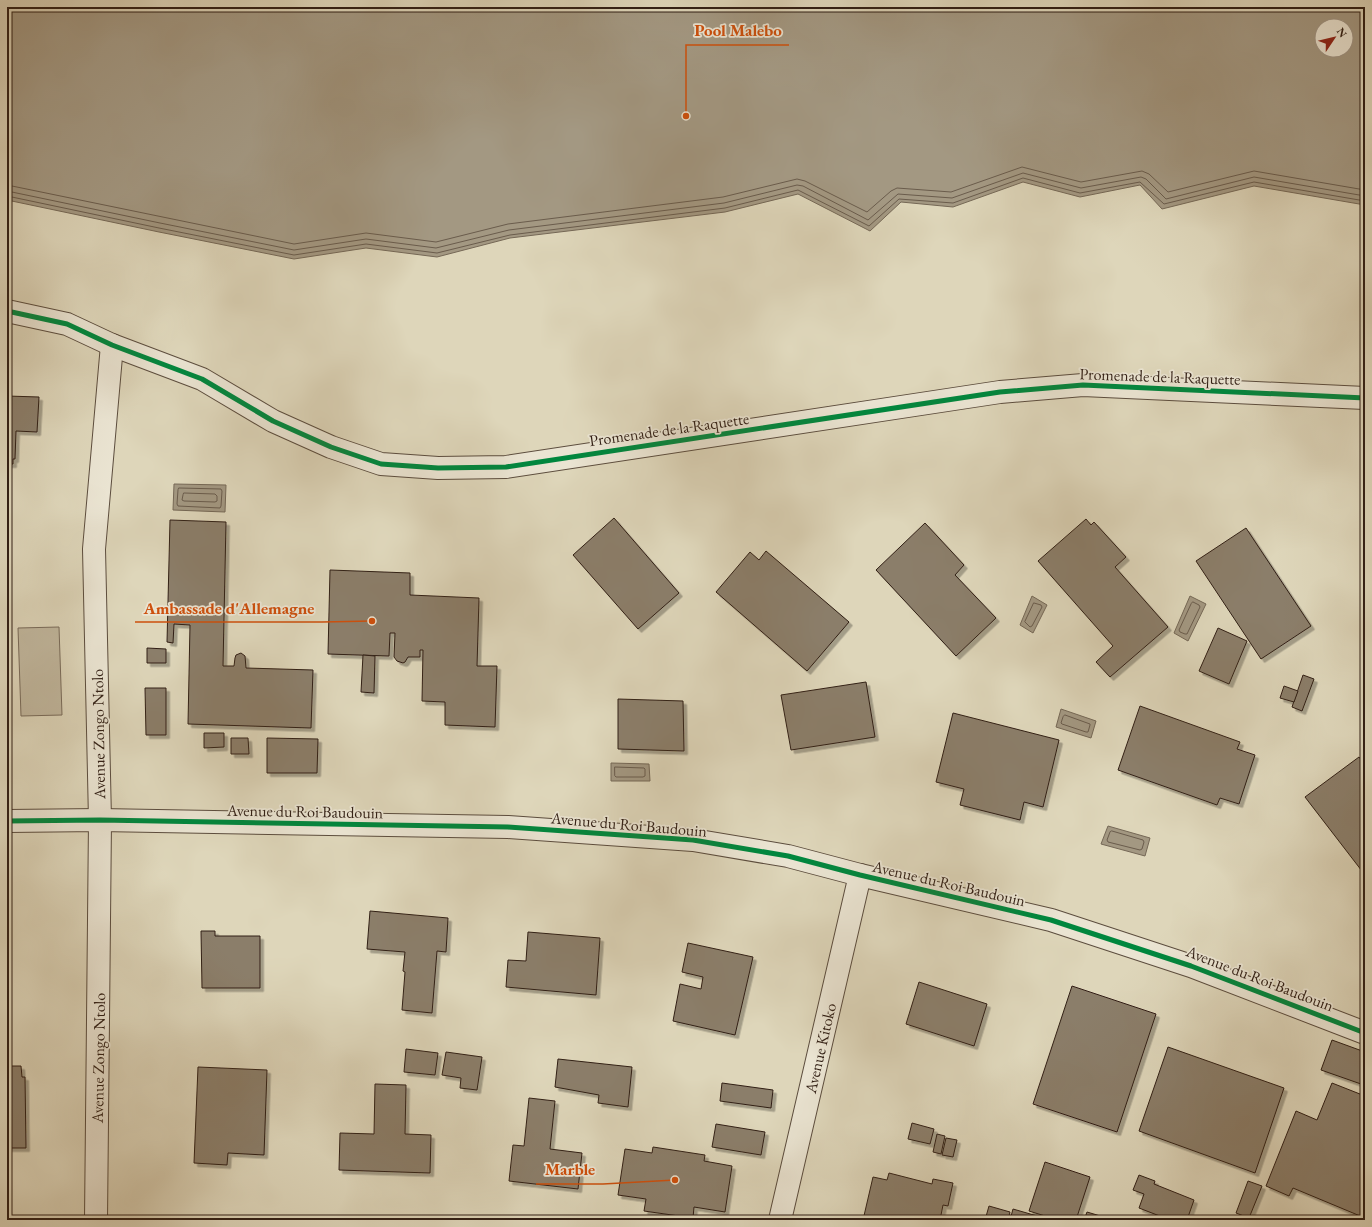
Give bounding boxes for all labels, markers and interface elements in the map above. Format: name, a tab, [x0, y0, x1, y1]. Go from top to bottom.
callout: Pool Malebo	[686, 16, 789, 45]
north arrow	[1314, 18, 1354, 58]
text: Pool Malebo	[694, 19, 782, 41]
text: N	[1334, 25, 1351, 40]
street label: Promenade de la Raquette	[1079, 363, 1241, 390]
street label: Promenade de la Raquette	[588, 408, 750, 451]
callout: Ambassade d'Allemagne	[135, 593, 322, 622]
text: Ambassade d'Allemagne	[143, 597, 314, 619]
street label: Avenue Zongo Ntolo	[87, 669, 110, 800]
street label: Avenue du Roi Baudouin	[226, 800, 384, 823]
street label: Avenue du Roi Baudouin	[549, 807, 708, 842]
street label: Avenue du Roi Baudouin	[869, 855, 1028, 911]
street label: Avenue du Roi Baudouin	[1182, 940, 1337, 1016]
street label: Avenue Zongo Ntolo	[87, 993, 110, 1124]
street label: Avenue Kitoko	[800, 1001, 841, 1096]
callout: Marble	[536, 1155, 603, 1184]
text: Marble	[545, 1158, 595, 1180]

